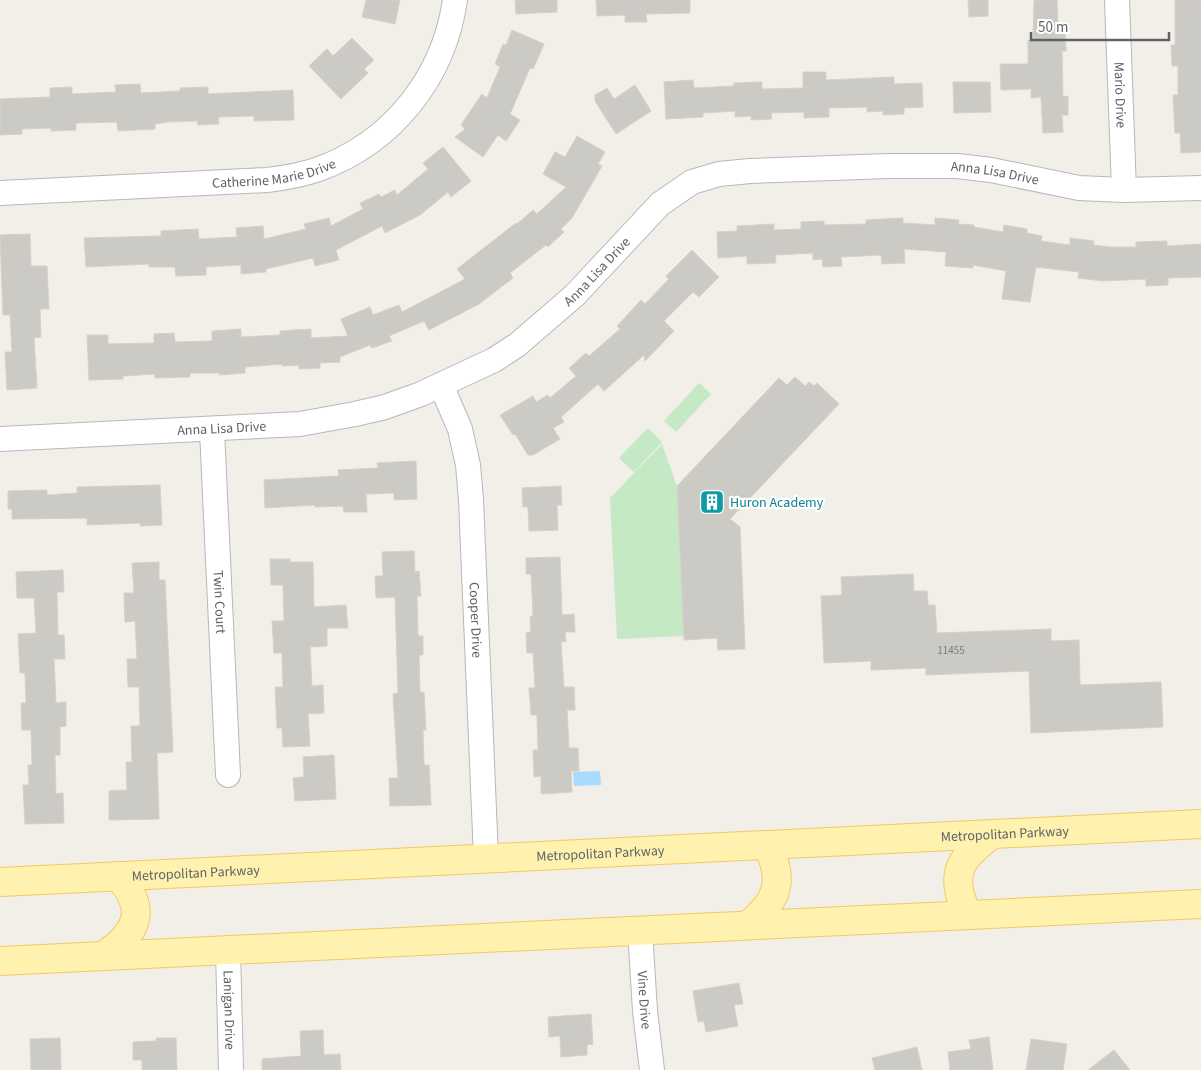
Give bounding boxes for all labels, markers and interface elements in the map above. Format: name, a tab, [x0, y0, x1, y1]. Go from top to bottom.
scale bar	[1031, 10, 1168, 42]
text: 50 m	[1038, 17, 1068, 38]
street label: Mario Drive	[1108, 61, 1131, 129]
street label: Catherine Marie Drive	[211, 154, 339, 194]
street label: Anna Lisa Drive	[951, 157, 1041, 191]
street label: Anna Lisa Drive	[560, 233, 635, 312]
street label: Anna Lisa Drive	[177, 417, 267, 441]
building icon: Huron Academy	[699, 489, 725, 515]
place label: Huron Academy	[730, 493, 824, 513]
street label: Twin Court	[208, 570, 230, 634]
street label: Cooper Drive	[463, 582, 487, 658]
house number: 11455	[937, 643, 965, 658]
street label: Metropolitan Parkway	[940, 821, 1070, 848]
street label: Metropolitan Parkway	[536, 841, 665, 867]
street label: Metropolitan Parkway	[131, 860, 261, 887]
street label: Lanigan Drive	[218, 970, 239, 1050]
street label: Vine Drive	[632, 970, 656, 1030]

